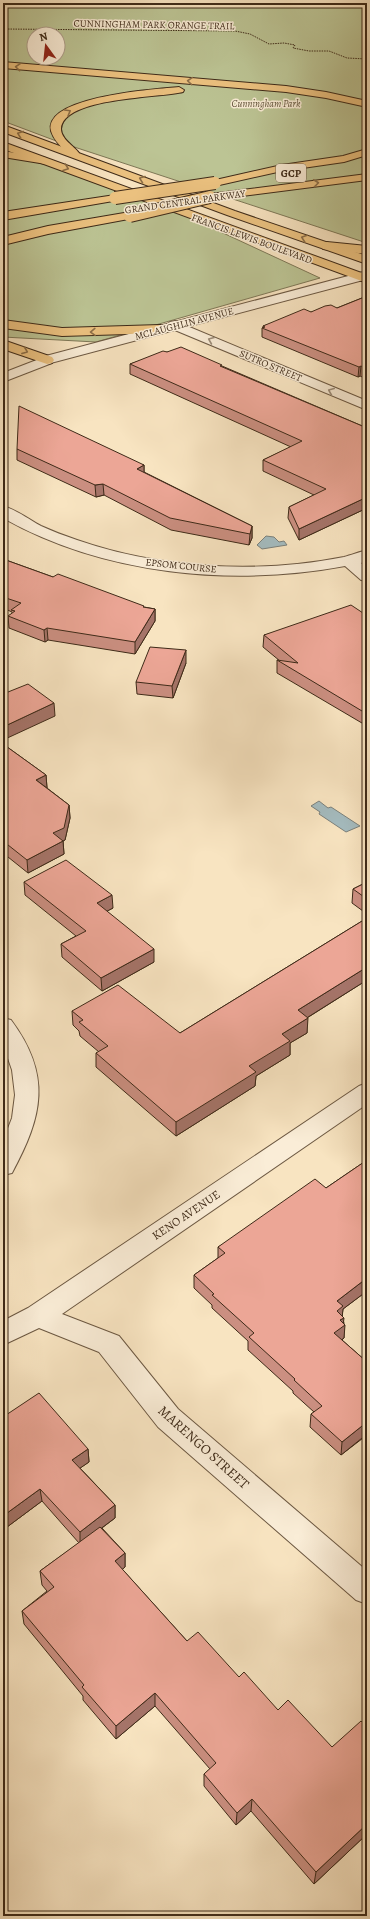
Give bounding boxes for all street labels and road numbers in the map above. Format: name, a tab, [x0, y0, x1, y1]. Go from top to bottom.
street label: CUNNINGHAM PARK ORANGE TRAIL	[73, 17, 235, 32]
road number: GCP	[276, 164, 306, 182]
street label: GRAND CENTRAL PARKWAY	[124, 187, 247, 216]
street label: FRANCIS LEWIS BOULEVARD	[190, 211, 314, 266]
street label: MCLAUGHLIN AVENUE	[133, 304, 235, 343]
street label: SUTRO STREET	[238, 346, 305, 385]
street label: EPSOM COURSE	[145, 555, 217, 576]
street label: KENO AVENUE	[149, 1186, 223, 1244]
street label: MARENGO STREET	[154, 1401, 254, 1494]

